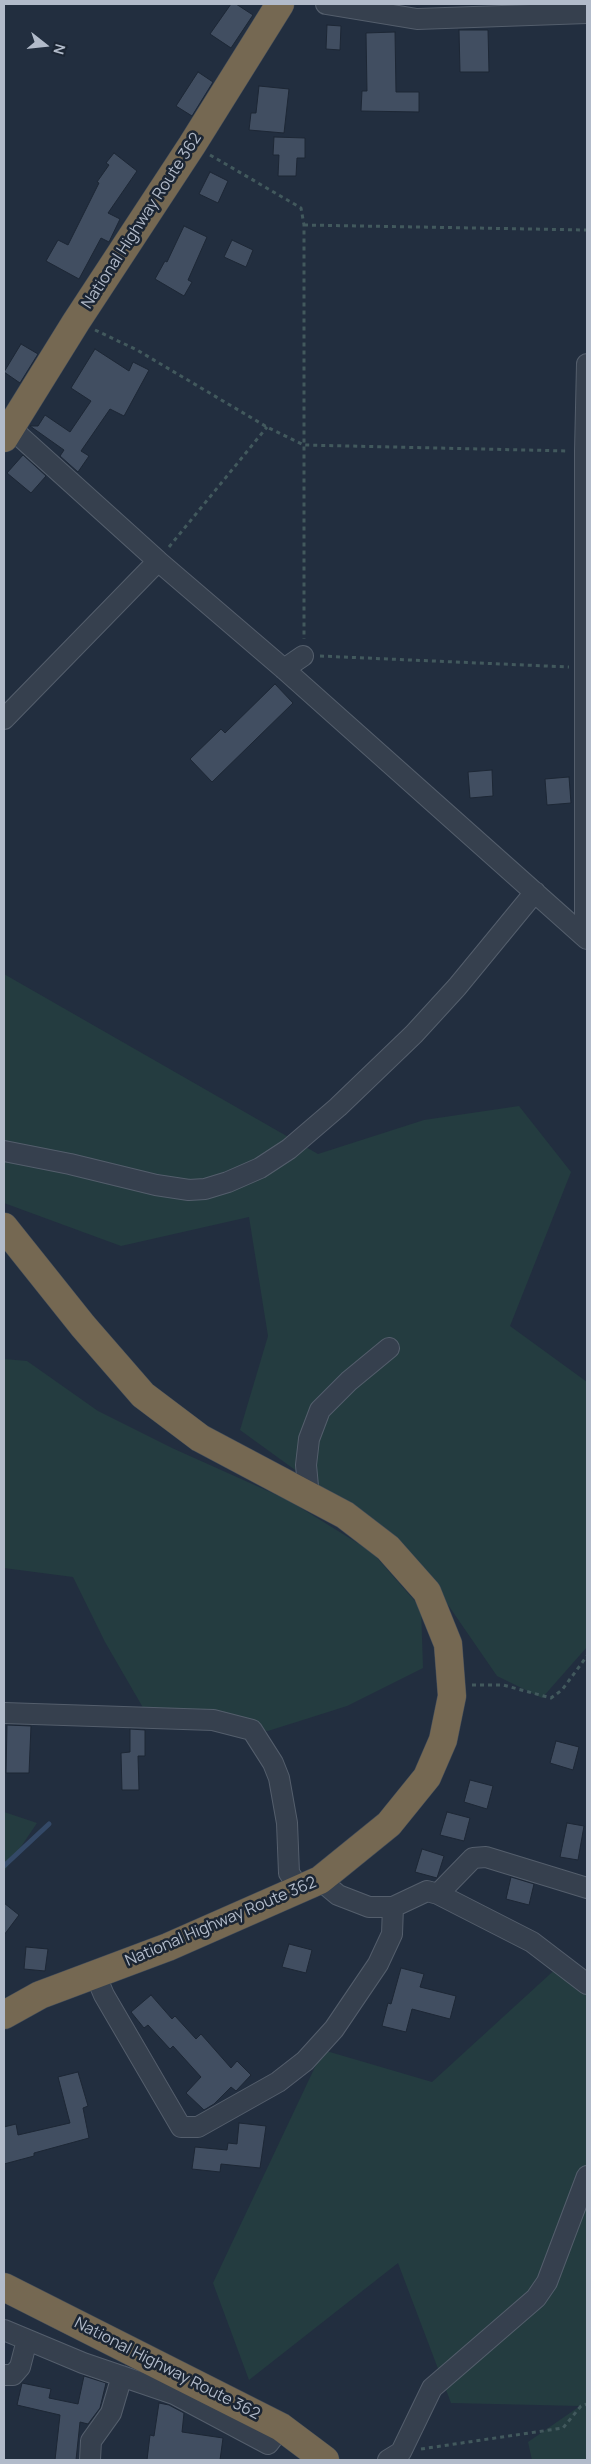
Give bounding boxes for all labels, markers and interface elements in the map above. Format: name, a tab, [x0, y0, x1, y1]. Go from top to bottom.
north arrow	[20, 20, 70, 70]
text: N	[49, 42, 70, 57]
street label: National Highway Route 362	[78, 129, 206, 313]
street label: National Highway Route 362	[122, 1873, 320, 1971]
street label: National Highway Route 362	[71, 2314, 263, 2424]

